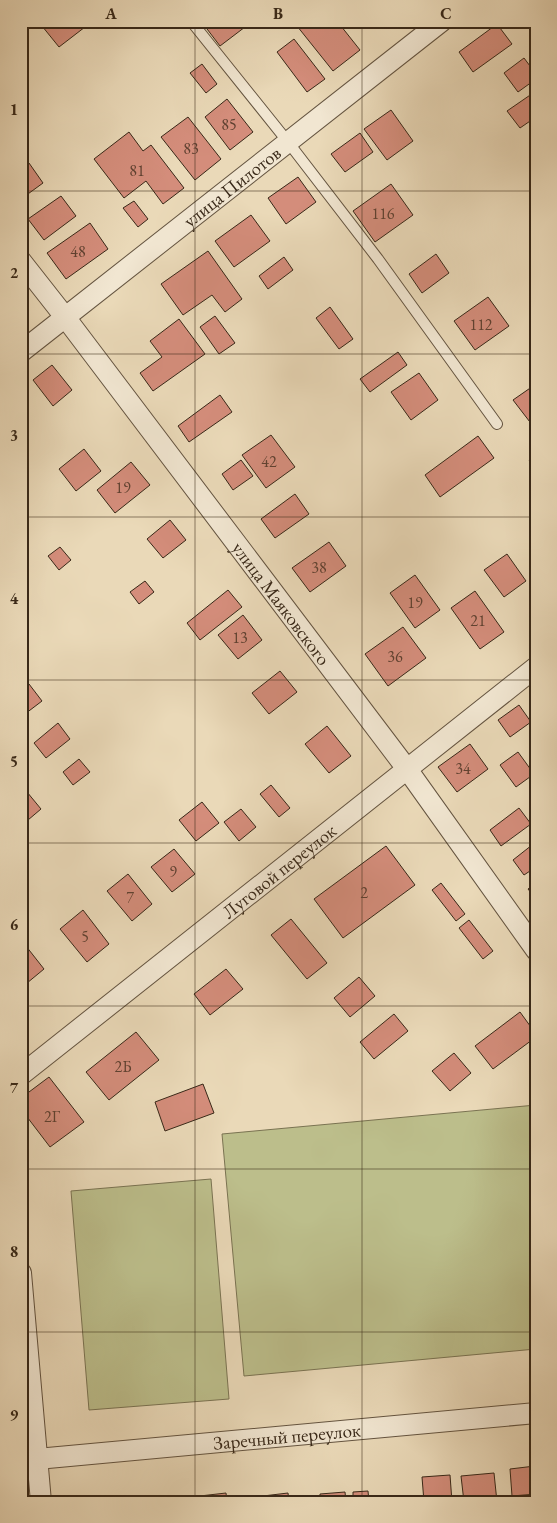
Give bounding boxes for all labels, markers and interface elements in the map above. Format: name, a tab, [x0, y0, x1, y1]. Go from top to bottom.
text: A	[104, 3, 117, 24]
text: B	[273, 3, 283, 24]
text: C	[440, 3, 452, 24]
text: 1	[10, 99, 18, 120]
house number: 85	[221, 114, 237, 135]
house number: 83	[183, 138, 199, 159]
street label: улица Пилотов	[178, 140, 286, 233]
house number: 81	[129, 160, 145, 181]
house number: 116	[371, 203, 395, 224]
house number: 48	[70, 241, 86, 262]
text: 2	[10, 262, 19, 283]
house number: 112	[469, 314, 493, 335]
text: 3	[10, 425, 18, 446]
house number: 42	[261, 451, 277, 472]
house number: 19	[115, 477, 131, 498]
street label: улица Маяковского	[227, 536, 336, 670]
house number: 38	[311, 557, 327, 578]
text: 4	[10, 588, 19, 609]
house number: 19	[407, 592, 423, 613]
house number: 21	[470, 610, 486, 631]
house number: 13	[232, 627, 248, 648]
house number: 36	[387, 646, 403, 667]
text: 5	[10, 751, 18, 772]
house number: 34	[455, 758, 471, 779]
street label: Луговой переулок	[217, 818, 341, 924]
house number: 9	[169, 861, 177, 882]
house number: 2	[360, 882, 368, 903]
house number: 7	[126, 887, 134, 908]
text: 6	[10, 914, 19, 935]
house number: 5	[81, 926, 89, 947]
house number: 2Б	[114, 1056, 132, 1077]
text: 7	[10, 1077, 19, 1098]
house number: 2Г	[44, 1106, 61, 1127]
text: 8	[10, 1241, 18, 1262]
text: 9	[10, 1404, 19, 1425]
street label: Заречный переулок	[212, 1417, 362, 1455]

